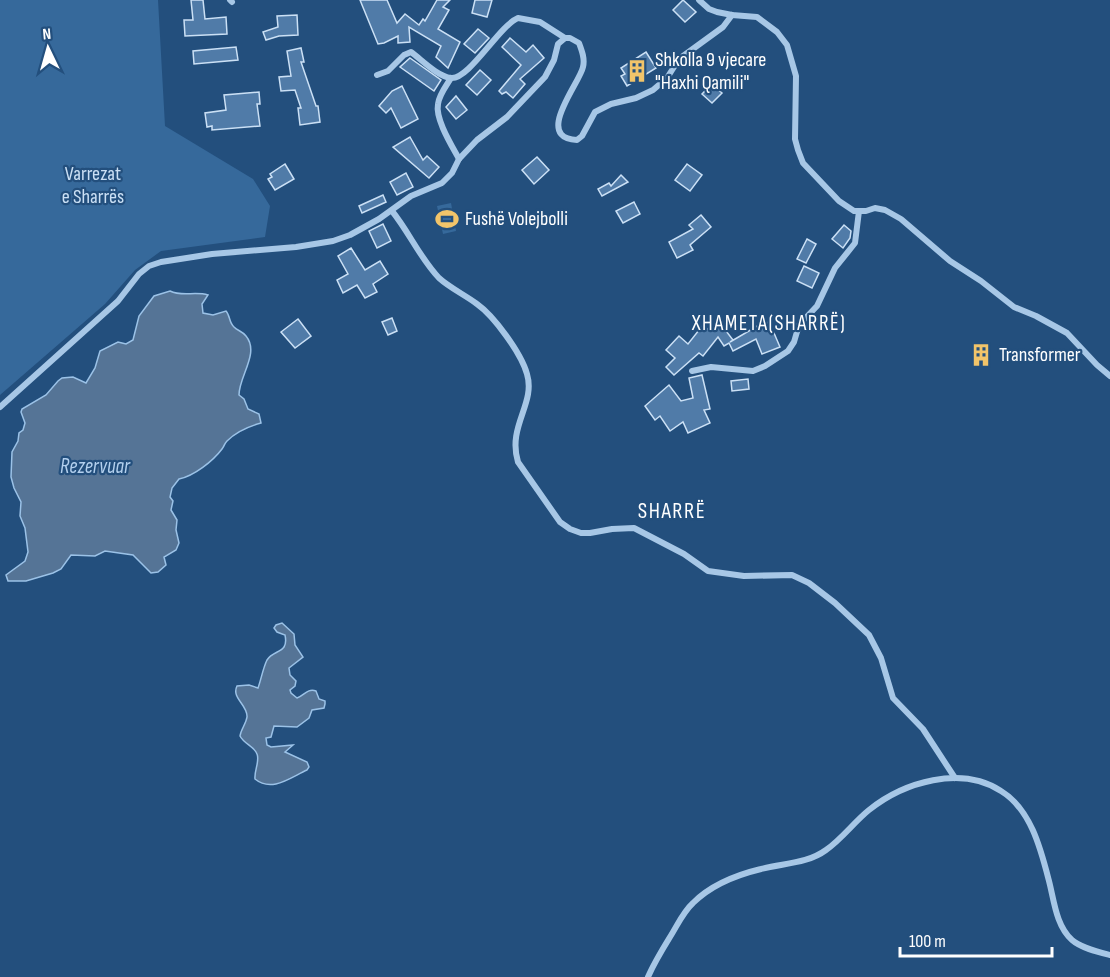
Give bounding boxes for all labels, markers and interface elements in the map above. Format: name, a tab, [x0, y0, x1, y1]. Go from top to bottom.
north arrow	[18, 18, 78, 78]
text: N	[42, 25, 52, 44]
place label: Shkolla 9 vjecare "Haxhi Qamili"	[655, 48, 766, 95]
building icon: Shkolla 9 vjecare "Haxhi Qamili"	[624, 58, 650, 84]
park label: Varrezat e Sharrës	[62, 162, 124, 209]
sports icon: Fushë Volejbolli	[434, 206, 460, 232]
place label: Fushë Volejbolli	[465, 207, 568, 231]
district label: XHAMETA(SHARRË)	[691, 311, 846, 336]
building icon: Transformer	[968, 342, 994, 368]
place label: Transformer	[999, 343, 1081, 367]
water label: Rezervuar	[60, 454, 131, 479]
district label: SHARRË	[638, 498, 706, 525]
scale bar	[900, 920, 1052, 958]
text: 100 m	[909, 931, 946, 952]

